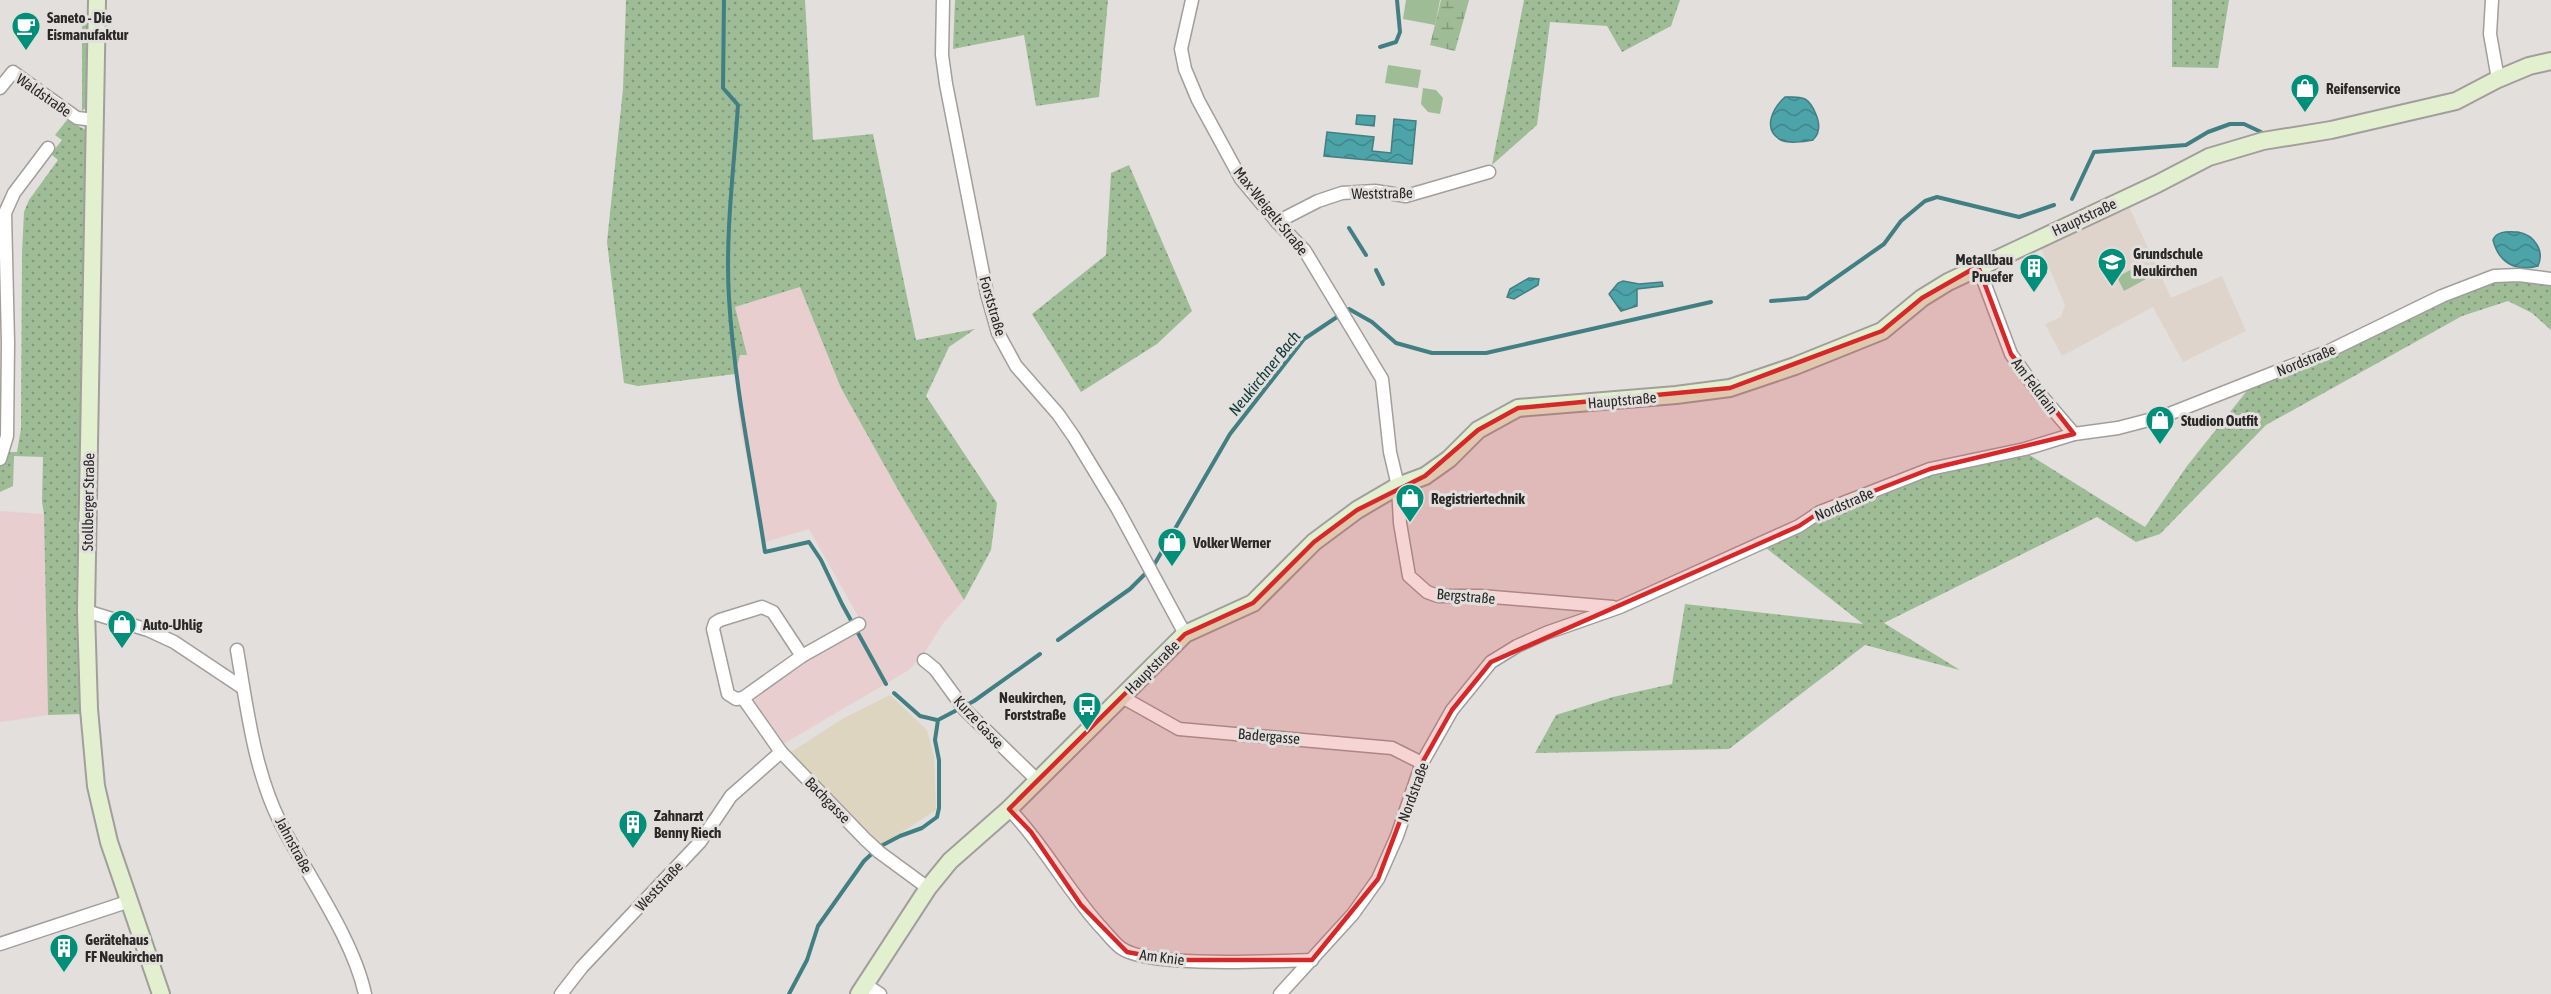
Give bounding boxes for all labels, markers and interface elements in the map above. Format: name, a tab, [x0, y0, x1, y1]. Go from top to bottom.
place label: Saneto - Die Eismanufaktur	[47, 9, 129, 43]
cafe icon: Saneto - Die Eismanufaktur	[10, 10, 42, 52]
street label: Waldstraße	[13, 70, 75, 120]
shop icon: Reifenservice	[2289, 72, 2321, 114]
place label: Reifenservice	[2326, 80, 2401, 97]
street label: Max-Weigelt-Straße	[1230, 164, 1312, 259]
street label: Weststraße	[1351, 184, 1413, 202]
street label: Hauptstraße	[2049, 195, 2119, 239]
place label: Grundschule Neukirchen	[2133, 245, 2203, 279]
school or university icon: Grundschule Neukirchen	[2096, 246, 2128, 288]
place label: Metallbau Pruefer	[1956, 251, 2014, 285]
building icon: Metallbau Pruefer	[2018, 252, 2050, 294]
street label: Forststraße	[976, 274, 1010, 338]
water label: Neukirchner Bach	[1225, 327, 1304, 419]
street label: Nordstraße	[2274, 340, 2338, 379]
street label: Am Feldrain	[2008, 355, 2062, 417]
street label: Hauptstraße	[1587, 389, 1657, 411]
shop icon: Studion Outfit	[2144, 404, 2176, 446]
place label: Studion Outfit	[2181, 412, 2259, 429]
street label: Stollberger Straße	[79, 452, 97, 551]
shop icon: Registriertechnik	[1394, 482, 1426, 524]
street label: Nordstraße	[1812, 484, 1876, 524]
place label: Registriertechnik	[1431, 490, 1525, 507]
shop icon: Volker Werner	[1156, 526, 1188, 568]
place label: Volker Werner	[1192, 534, 1271, 551]
street label: Bergstraße	[1436, 585, 1496, 607]
shop icon: Auto-Uhlig	[106, 608, 138, 650]
place label: Auto-Uhlig	[142, 616, 203, 633]
street label: Hauptstraße	[1122, 636, 1183, 697]
place label: Neukirchen, Forststraße	[999, 689, 1066, 723]
bus stop icon: Neukirchen, Forststraße	[1071, 690, 1103, 732]
street label: Kurze Gasse	[951, 692, 1008, 752]
street label: Badergasse	[1237, 725, 1301, 747]
street label: Nordstraße	[1394, 760, 1432, 824]
street label: Bachgasse	[802, 773, 854, 827]
place label: Zahnarzt Benny Riech	[654, 807, 721, 841]
building icon: Zahnarzt Benny Riech	[617, 808, 649, 850]
street label: Jahnstraße	[272, 814, 316, 876]
street label: Weststraße	[632, 858, 686, 914]
place label: Gerätehaus FF Neukirchen	[85, 931, 163, 965]
building icon: Gerätehaus FF Neukirchen	[48, 932, 80, 974]
street label: Am Knie	[1139, 946, 1186, 968]

